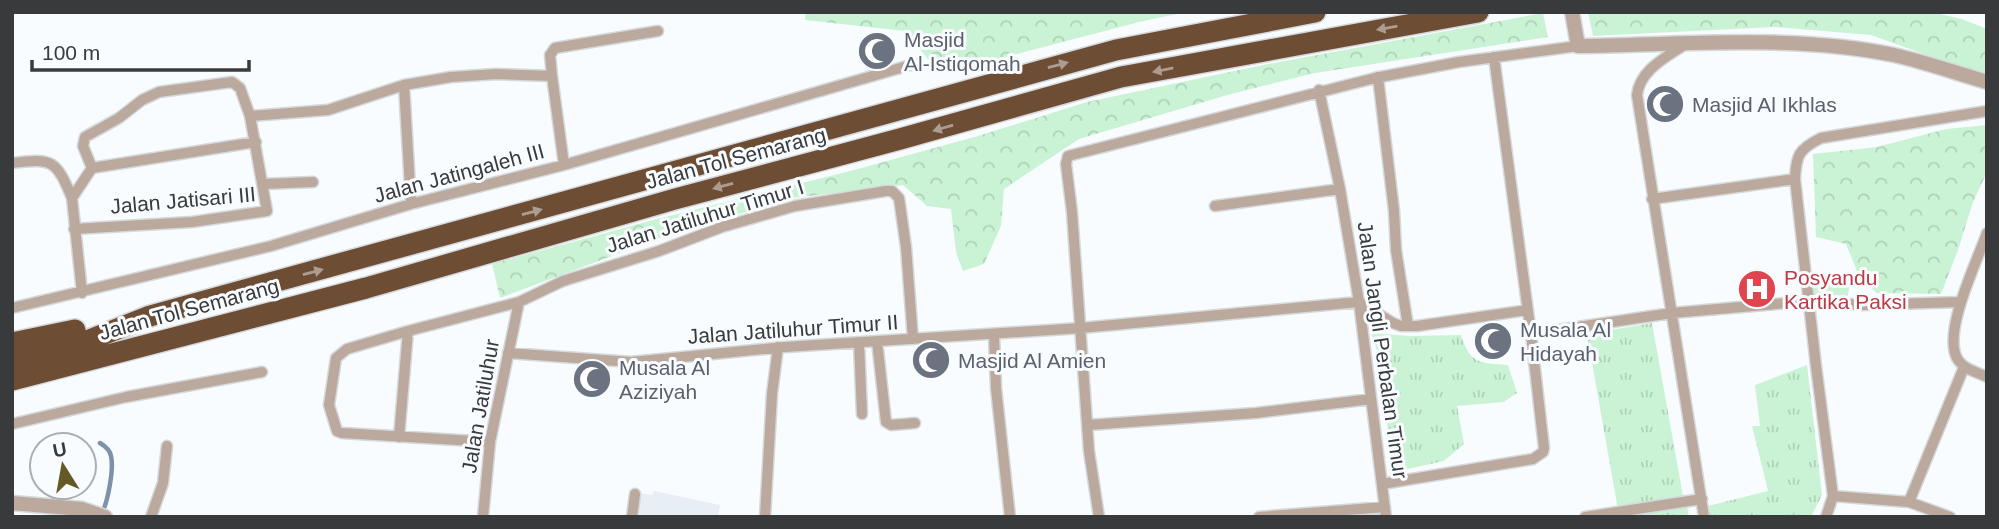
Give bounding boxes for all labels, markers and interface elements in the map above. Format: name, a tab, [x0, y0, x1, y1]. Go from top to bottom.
one-way arrow	[1375, 23, 1397, 34]
scale bar	[32, 28, 248, 72]
place label: Masjid Al-Istiqomah	[904, 28, 1021, 75]
mosque icon: Masjid Al-Istiqomah	[856, 30, 898, 72]
text: 100 m	[42, 41, 100, 64]
one-way arrow	[1048, 60, 1069, 70]
one-way arrow	[1152, 64, 1174, 75]
mosque icon: Masjid Al Ikhlas	[1644, 83, 1686, 125]
place label: Masjid Al Ikhlas	[1692, 93, 1837, 116]
street label: Jalan Tol Semarang	[644, 123, 828, 193]
one-way arrow	[932, 123, 953, 133]
street label: Jalan Jatingaleh III	[371, 139, 547, 207]
street label: Jalan Jatiluhur Timur I	[603, 175, 807, 257]
one-way arrow	[712, 181, 734, 192]
street label: Jalan Jatisari III	[109, 182, 257, 218]
one-way arrow	[521, 206, 543, 217]
street label: Jalan Jangli Perbalan Timur	[1354, 220, 1412, 480]
one-way arrow	[302, 266, 323, 276]
place label: Posyandu Kartika Paksi	[1784, 266, 1907, 313]
hospital icon: Posyandu Kartika Paksi	[1736, 268, 1778, 310]
street label: Jalan Tol Semarang	[97, 274, 281, 344]
street label: Jalan Jatiluhur Timur II	[687, 310, 899, 348]
place label: Musala Al Hidayah	[1520, 318, 1611, 365]
mosque icon: Musala Al Hidayah	[1472, 320, 1514, 362]
street label: Jalan Jatiluhur	[457, 337, 503, 475]
mosque icon: Masjid Al Amien	[910, 339, 952, 381]
place label: Masjid Al Amien	[958, 349, 1106, 372]
place label: Musala Al Aziziyah	[619, 356, 710, 403]
mosque icon: Musala Al Aziziyah	[571, 358, 613, 400]
north arrow	[28, 431, 98, 501]
text: U	[51, 438, 69, 461]

